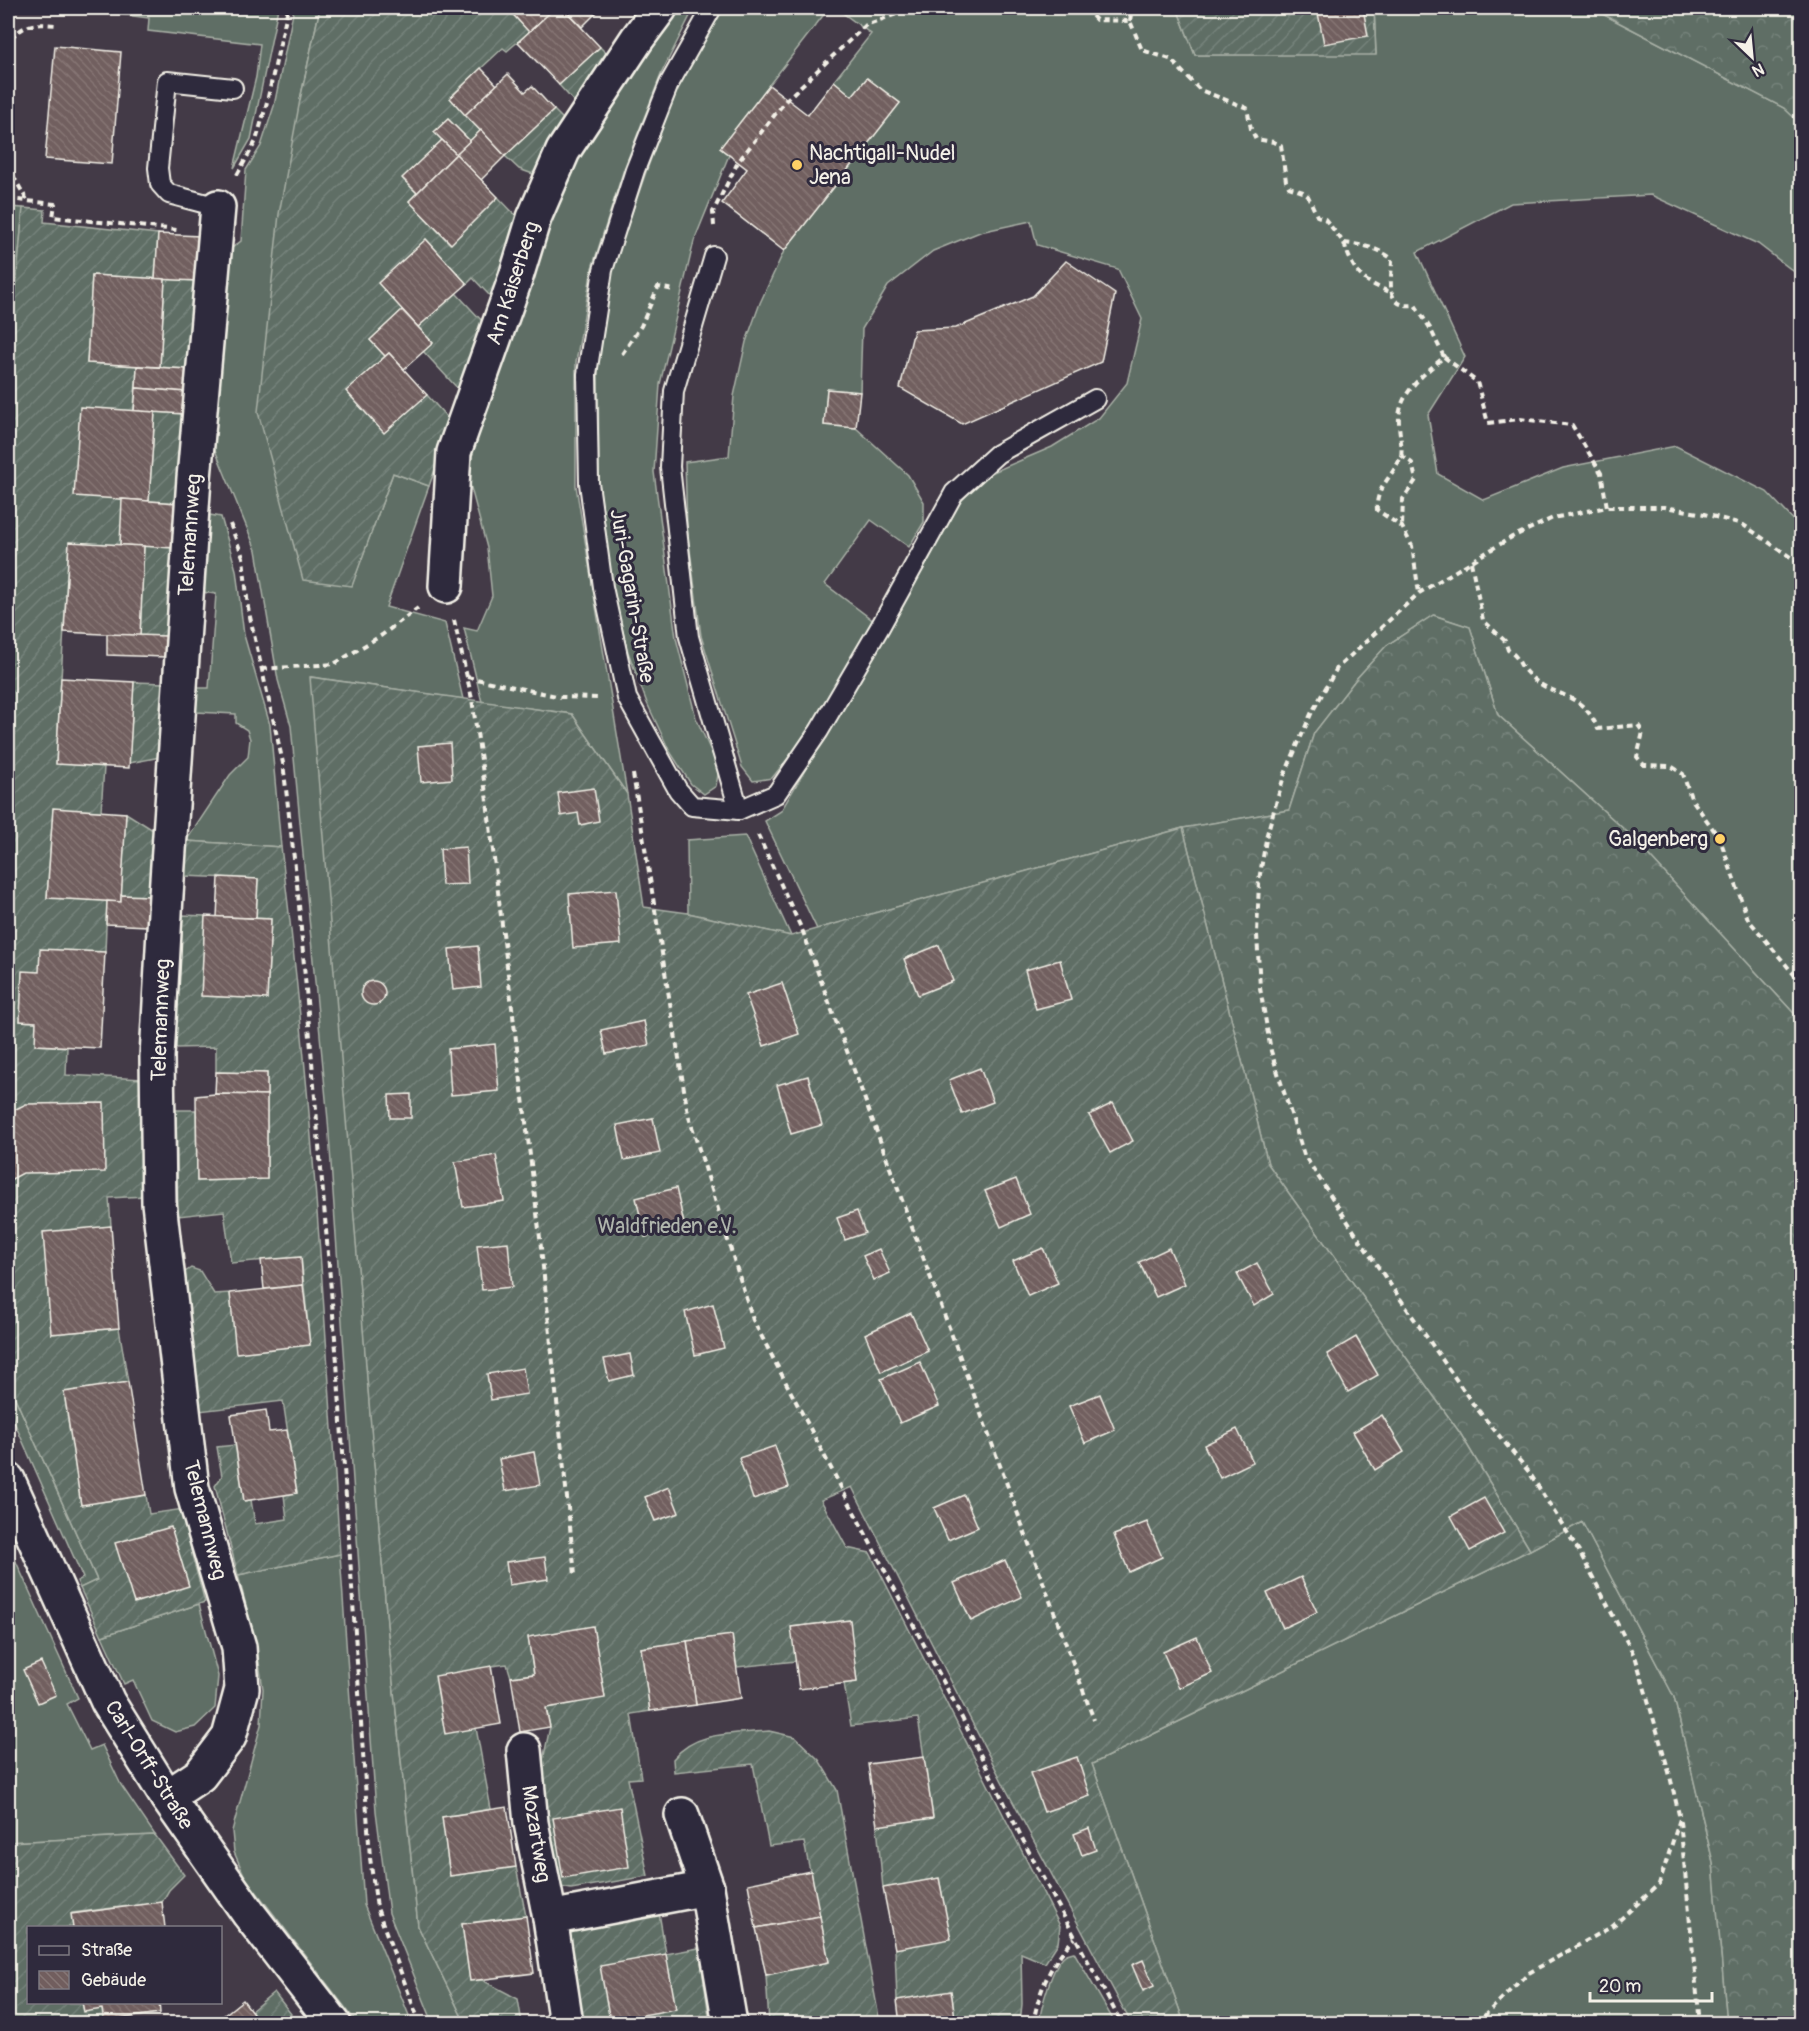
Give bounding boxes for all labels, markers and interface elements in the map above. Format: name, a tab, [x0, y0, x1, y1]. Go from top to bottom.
north arrow	[1722, 27, 1782, 87]
text: N	[1749, 58, 1767, 81]
place label: Nachtigall-Nudel Jena	[809, 140, 956, 191]
marker: Nachtigall-Nudel Jena	[790, 158, 804, 172]
street label: Am Kaiserberg	[480, 218, 546, 348]
street label: Telemannweg	[172, 473, 208, 597]
street label: Juri-Gagarin-Straße	[603, 507, 661, 686]
place label: Galgenberg	[1608, 826, 1708, 853]
marker: Galgenberg	[1713, 832, 1727, 846]
street label: Telemannweg	[145, 958, 177, 1082]
park label: Waldfrieden e.V.	[597, 1213, 737, 1240]
street label: Telemannweg	[177, 1457, 233, 1583]
street label: Carl-Orff-Straße	[98, 1695, 200, 1835]
street label: Mozartweg	[515, 1783, 557, 1885]
legend	[27, 1926, 222, 2004]
text: Straße	[81, 1939, 132, 1962]
scale bar	[1590, 1965, 1712, 2003]
text: Gebäude	[81, 1969, 146, 1992]
text: 20 m	[1599, 1975, 1641, 1998]

